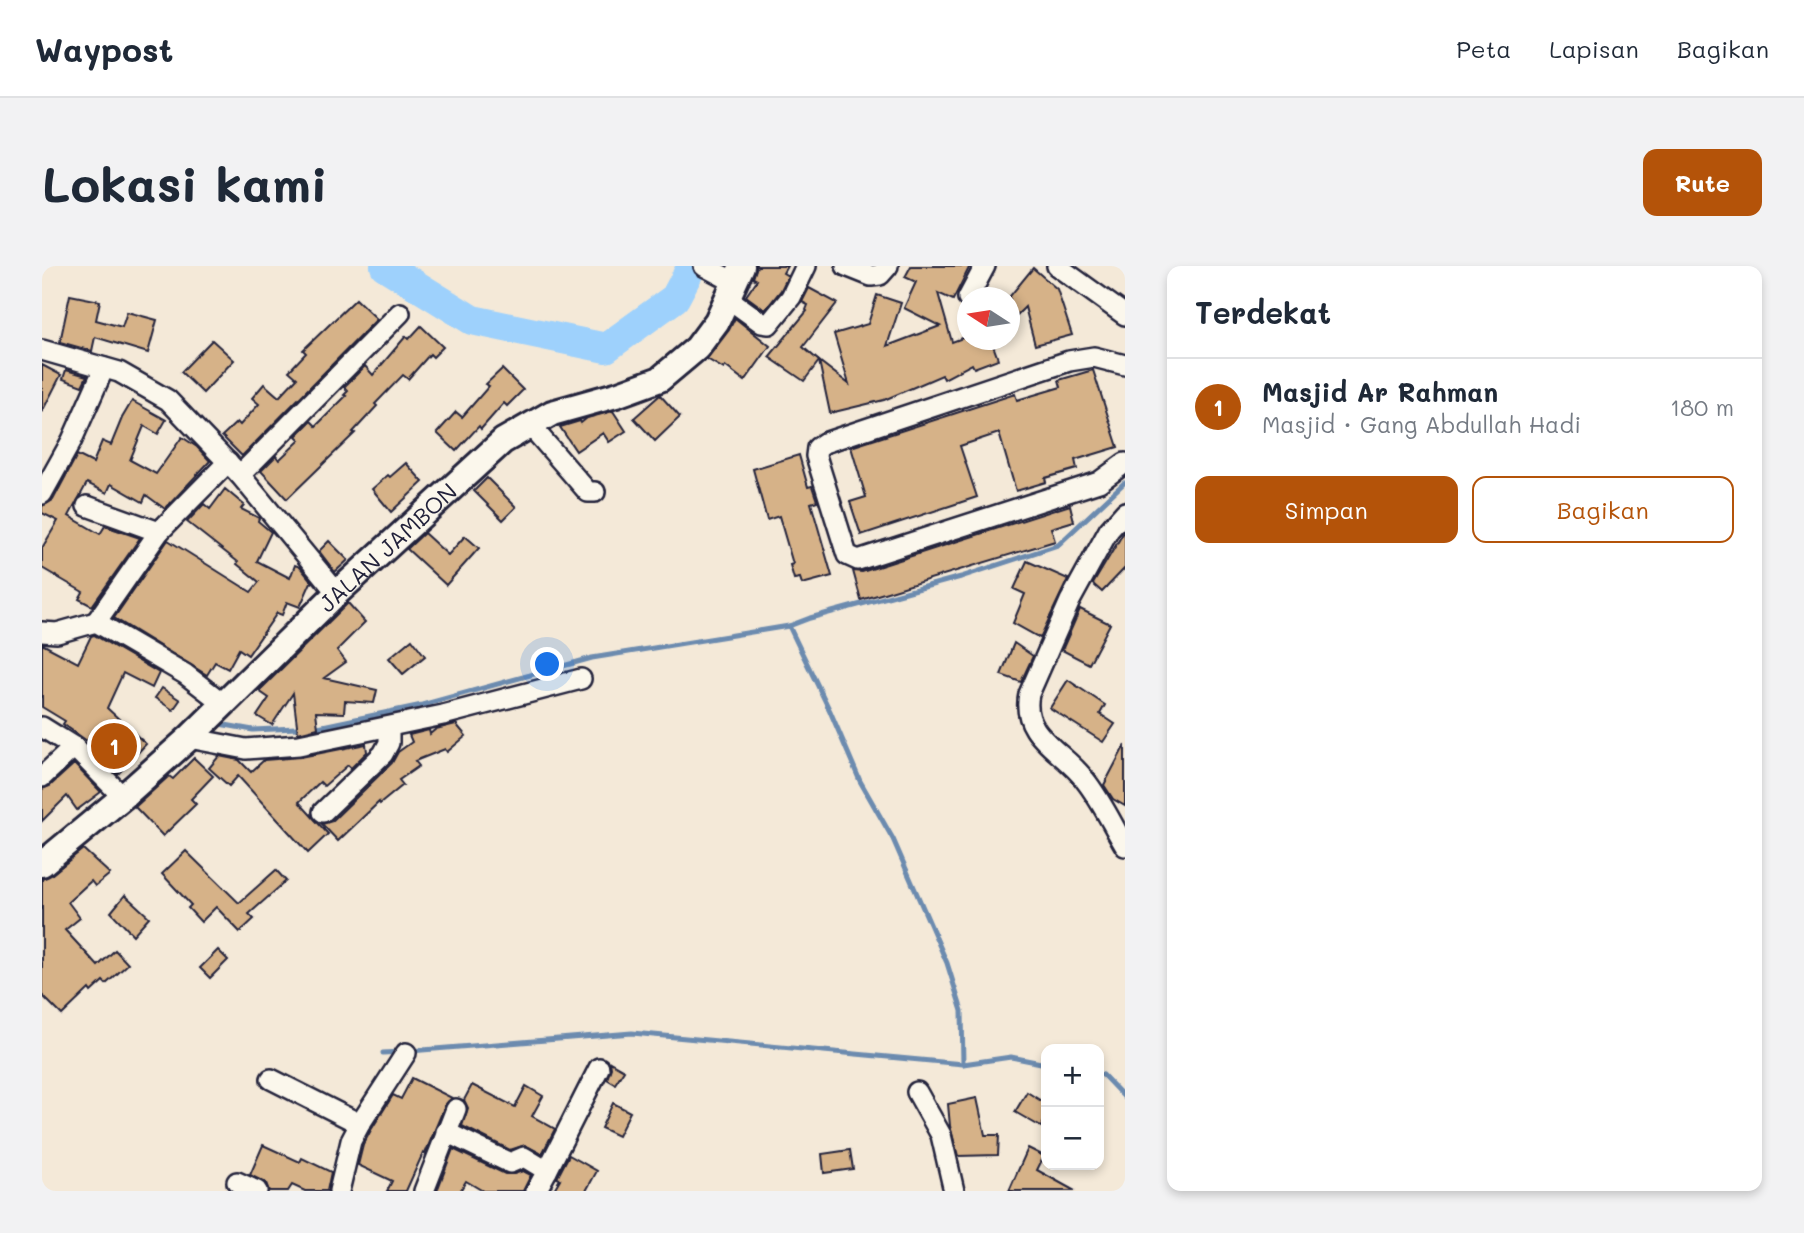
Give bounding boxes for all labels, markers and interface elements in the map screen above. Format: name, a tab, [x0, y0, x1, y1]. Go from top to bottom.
text: Waypost	[35, 27, 173, 70]
text: Peta	[1456, 33, 1511, 64]
text: Lapisan	[1549, 33, 1639, 64]
text: Bagikan	[1677, 33, 1769, 64]
button: Rute	[1643, 149, 1762, 216]
text: Lokasi kami	[42, 151, 328, 214]
north arrow	[957, 287, 1020, 350]
text: Terdekat	[1195, 292, 1331, 332]
text: Masjid Ar Rahman	[1262, 375, 1498, 409]
text: 1	[1213, 392, 1223, 422]
text: 180 m	[1670, 392, 1734, 422]
text: Masjid · Gang Abdullah Hadi	[1262, 409, 1581, 439]
street label: JALAN JAMBON	[312, 476, 463, 618]
button: Simpan	[1195, 476, 1458, 543]
button: Bagikan	[1472, 476, 1734, 543]
your location	[530, 647, 564, 681]
pin: 1	[91, 720, 137, 772]
map controls	[1041, 1044, 1104, 1170]
button: +	[1041, 1044, 1104, 1107]
button: −	[1041, 1107, 1104, 1170]

